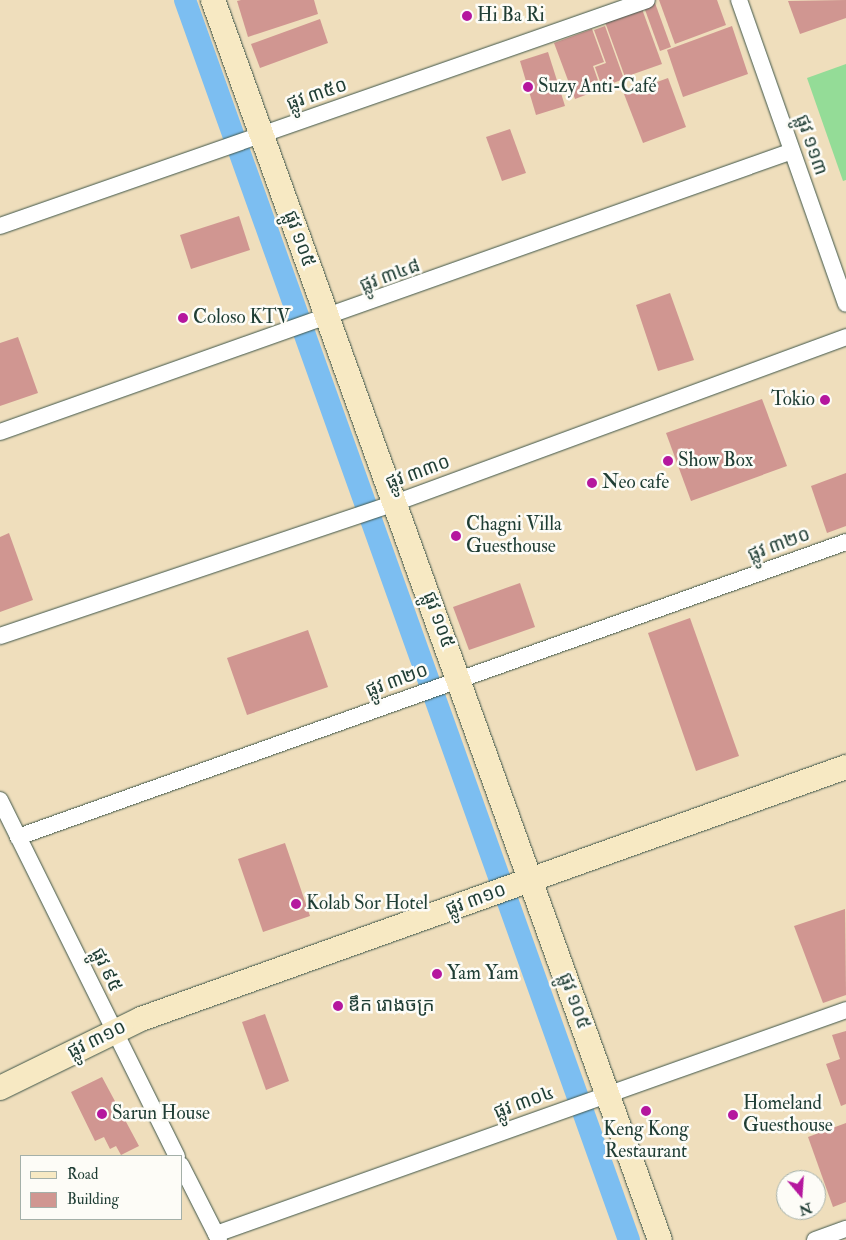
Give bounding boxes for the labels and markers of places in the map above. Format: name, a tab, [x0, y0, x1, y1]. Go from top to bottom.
place label: Hi Ba Ri	[477, 5, 545, 27]
marker: Hi Ba Ri	[461, 10, 473, 22]
place label: Suzy Anti-Café	[538, 76, 657, 98]
marker: Suzy Anti-Café	[522, 81, 534, 93]
place label: Coloso KTV	[193, 307, 290, 329]
marker: Coloso KTV	[177, 312, 189, 324]
place label: Tokio	[771, 389, 815, 411]
marker: Tokio	[819, 394, 831, 406]
place label: Show Box	[678, 450, 753, 472]
marker: Show Box	[662, 455, 674, 467]
place label: Neo cafe	[602, 472, 669, 494]
marker: Neo cafe	[586, 477, 598, 489]
place label: Chagni Villa Guesthouse	[466, 514, 562, 558]
marker: Chagni Villa Guesthouse	[450, 530, 462, 542]
place label: Kolab Sor Hotel	[306, 893, 428, 915]
marker: Kolab Sor Hotel	[290, 898, 302, 910]
place label: Yam Yam	[447, 963, 519, 985]
marker: Yam Yam	[431, 968, 443, 980]
place label: ឌឹក រោងចក្រ	[348, 995, 435, 1017]
marker: ឌឹក រោងចក្រ	[332, 1000, 344, 1012]
place label: Homeland Guesthouse	[743, 1093, 833, 1137]
place label: Sarun House	[112, 1103, 210, 1125]
marker: Keng Kong Restaurant	[640, 1105, 652, 1117]
marker: Sarun House	[96, 1108, 108, 1120]
marker: Homeland Guesthouse	[727, 1109, 739, 1121]
place label: Keng Kong Restaurant	[603, 1119, 689, 1163]

